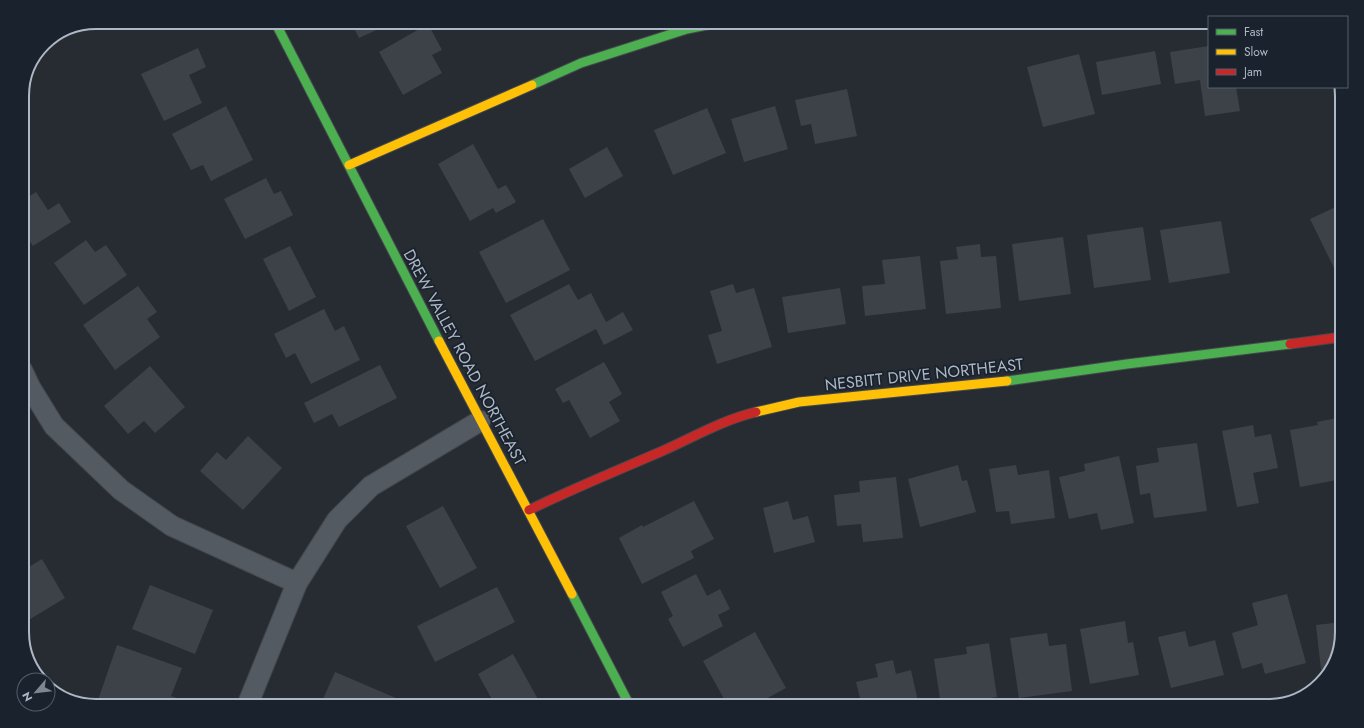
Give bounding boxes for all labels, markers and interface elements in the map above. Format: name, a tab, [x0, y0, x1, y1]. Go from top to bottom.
legend	[1208, 16, 1348, 88]
text: Fast	[1244, 23, 1263, 41]
text: Slow	[1244, 43, 1269, 61]
text: Jam	[1242, 63, 1262, 81]
street label: DREW VALLEY ROAD NORTHEAST	[398, 245, 532, 470]
street label: NESBITT DRIVE NORTHEAST	[824, 353, 1025, 396]
north arrow	[16, 672, 56, 712]
text: N	[18, 689, 36, 704]

